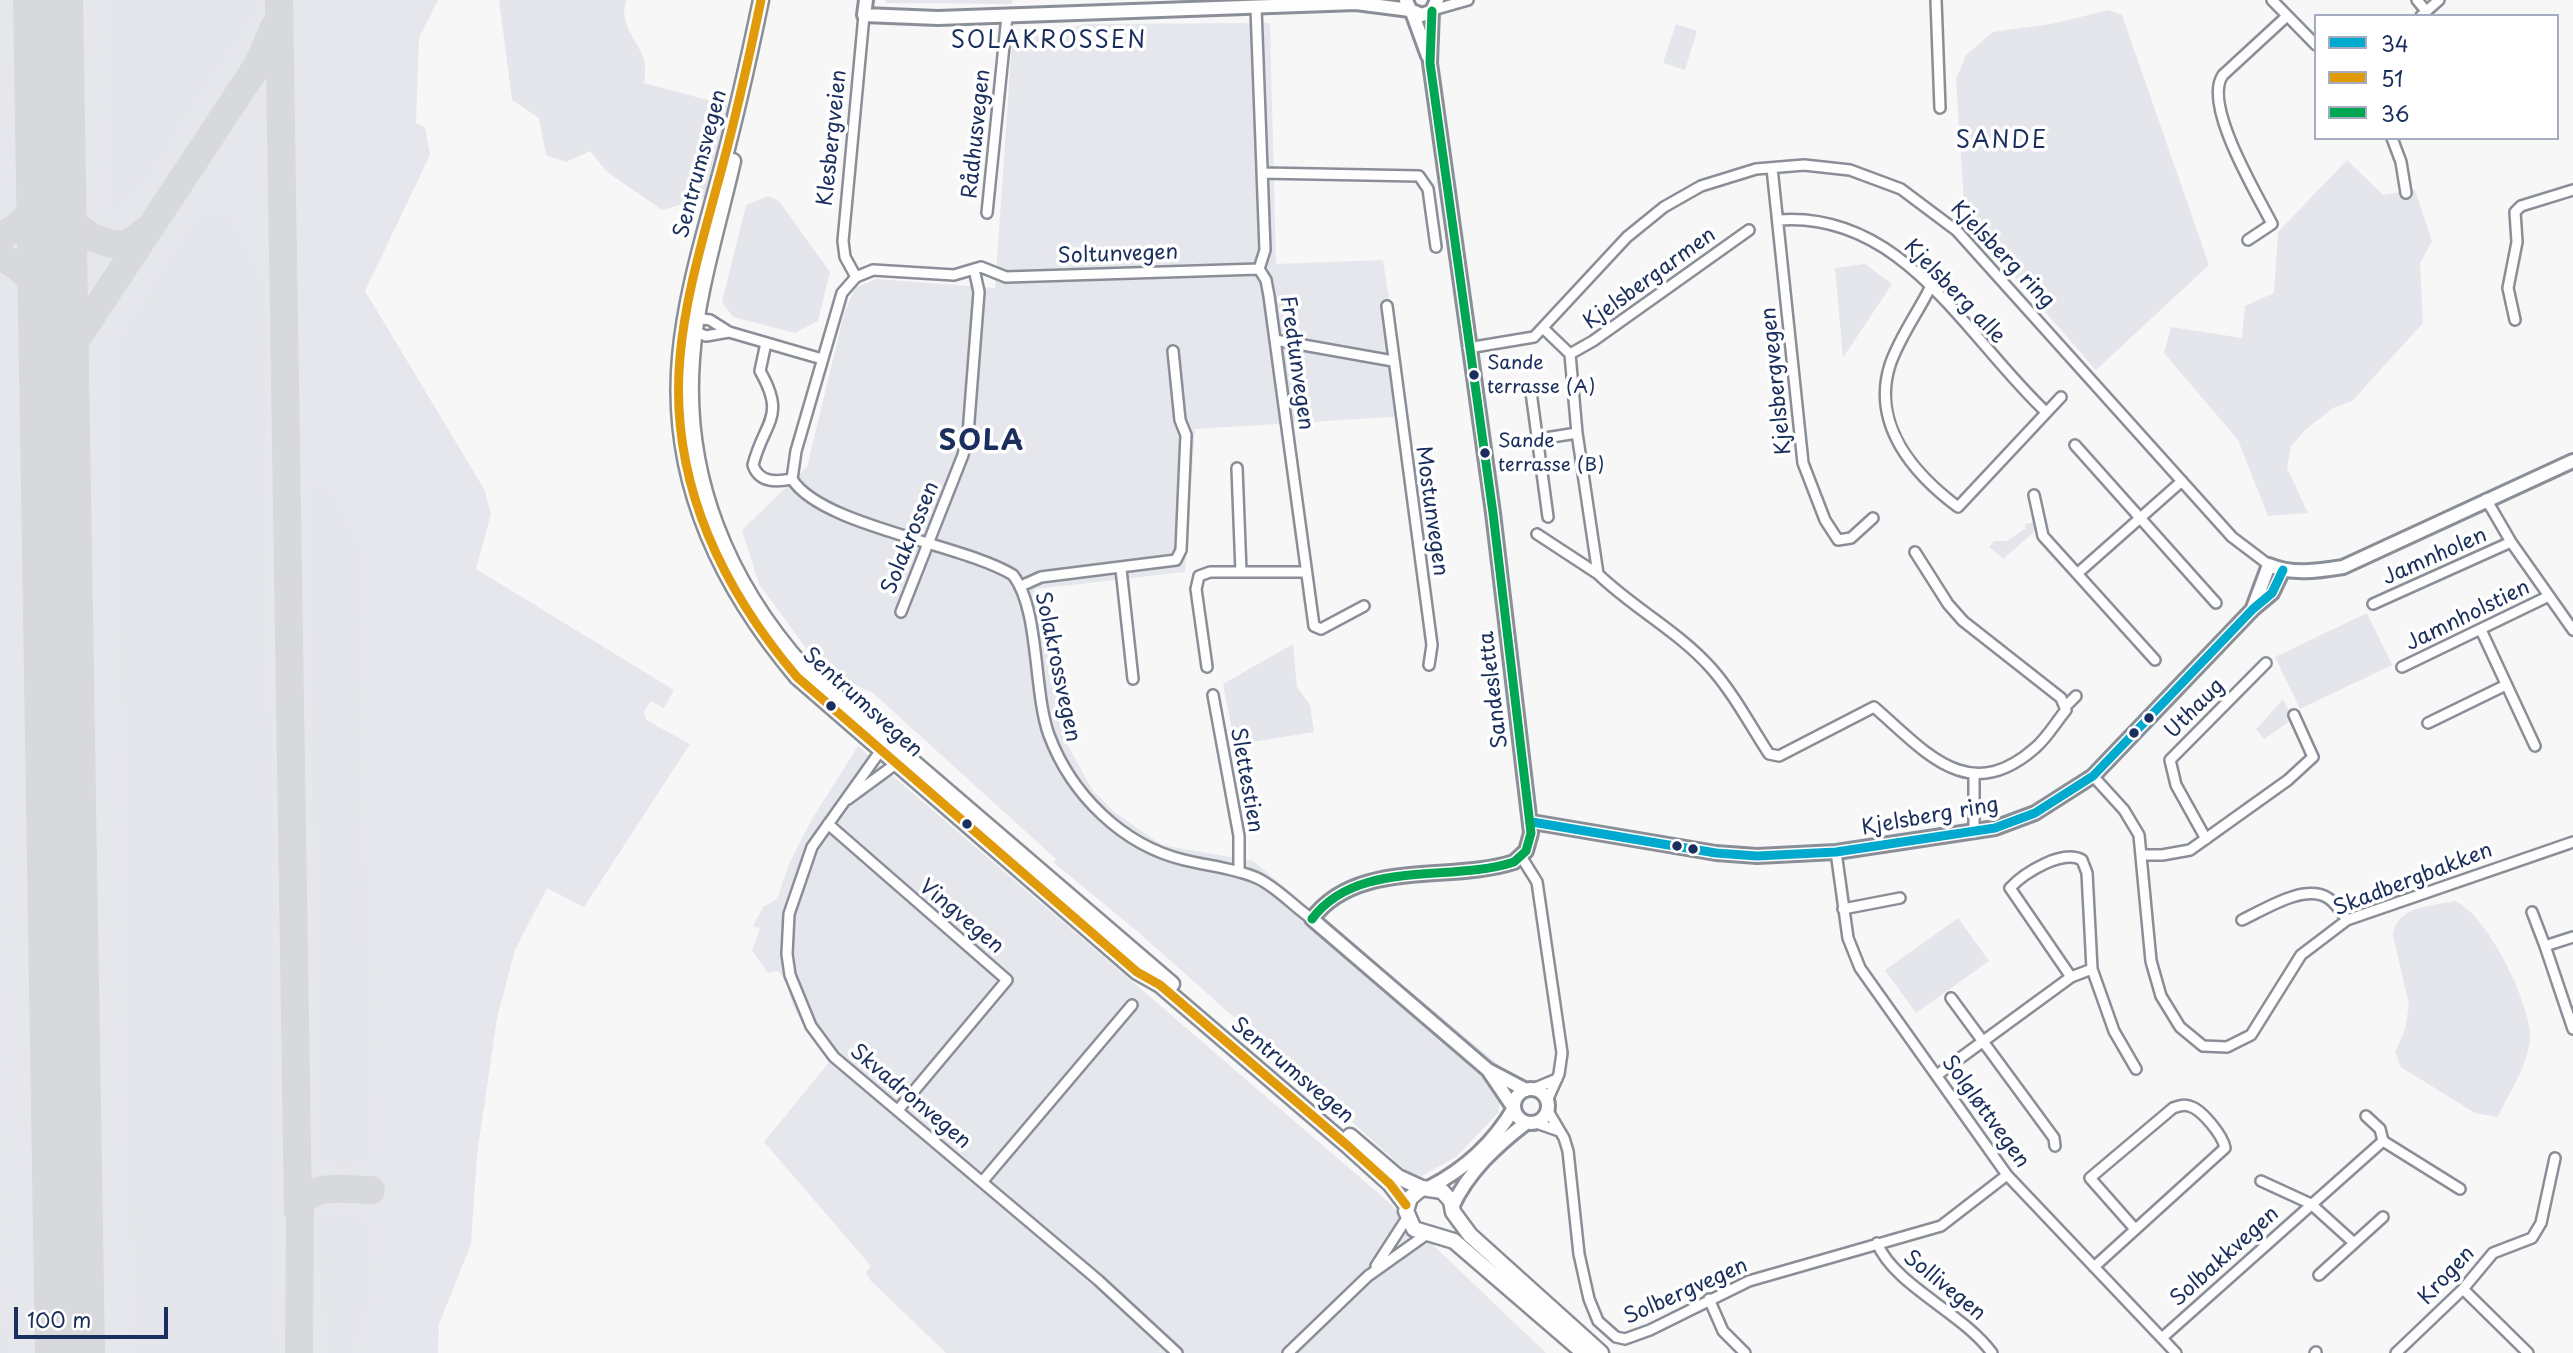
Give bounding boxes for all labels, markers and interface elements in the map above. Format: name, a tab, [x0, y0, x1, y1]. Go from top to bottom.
legend	[2314, 14, 2559, 140]
text: 34	[2381, 27, 2409, 59]
district label: SOLAKROSSEN	[954, 28, 1144, 56]
text: 51	[2381, 62, 2403, 94]
street label: Klesbergveien	[813, 68, 853, 208]
street label: Rådhusvegen	[958, 68, 996, 200]
street label: Sentrumsvegen	[669, 87, 733, 241]
text: 36	[2381, 97, 2410, 129]
district label: SANDE	[1956, 128, 2048, 156]
street label: Kjelsberg ring	[1945, 196, 2059, 314]
street label: Kjelsbergarmen	[1579, 223, 1721, 335]
street label: Kjelsberg alle	[1898, 235, 2010, 349]
street label: Soltunvegen	[1057, 240, 1179, 270]
street label: Fredtunvegen	[1274, 294, 1318, 432]
street label: Kjelsbergvegen	[1757, 306, 1797, 456]
place label: Sande terrasse (A)	[1487, 353, 1595, 397]
marker: Sande terrasse (A)	[1467, 368, 1481, 382]
district label: SOLA	[940, 425, 1024, 459]
place label: Sande terrasse (B)	[1498, 431, 1604, 475]
street label: Mostunvegen	[1409, 444, 1453, 578]
marker: Sande terrasse (B)	[1478, 446, 1492, 460]
street label: Solakrossen	[877, 478, 945, 598]
street label: Jamnholen	[2379, 523, 2491, 591]
street label: Jamnholstien	[2402, 575, 2534, 657]
street label: Solakrossvegen	[1029, 590, 1085, 744]
street label: Sandesletta	[1474, 630, 1514, 750]
street label: Sentrumsvegen	[797, 643, 927, 763]
street label: Uthaug	[2160, 674, 2230, 744]
unlabelled marker	[824, 699, 838, 713]
unlabelled marker	[2142, 711, 2156, 725]
street label: Slettestien	[1224, 725, 1268, 835]
unlabelled marker	[2127, 726, 2141, 740]
street label: Kjelsberg ring	[1859, 793, 2001, 841]
unlabelled marker	[960, 817, 974, 831]
street label: Skadbergbakken	[2330, 838, 2496, 922]
unlabelled marker	[1670, 839, 1684, 853]
unlabelled marker	[1686, 842, 1700, 856]
street label: Vingvegen	[914, 874, 1008, 960]
street label: Sentrumsvegen	[1225, 1012, 1359, 1130]
street label: Skvadronvegen	[845, 1039, 975, 1155]
street label: Solgløttvegen	[1936, 1051, 2034, 1173]
street label: Solbakkvegen	[2166, 1202, 2284, 1312]
street label: Krogen	[2414, 1241, 2480, 1311]
street label: Sollivegen	[1898, 1245, 1990, 1327]
street label: Solbergvegen	[1620, 1253, 1752, 1331]
scale bar	[18, 1294, 172, 1338]
text: 100 m	[27, 1303, 91, 1335]

